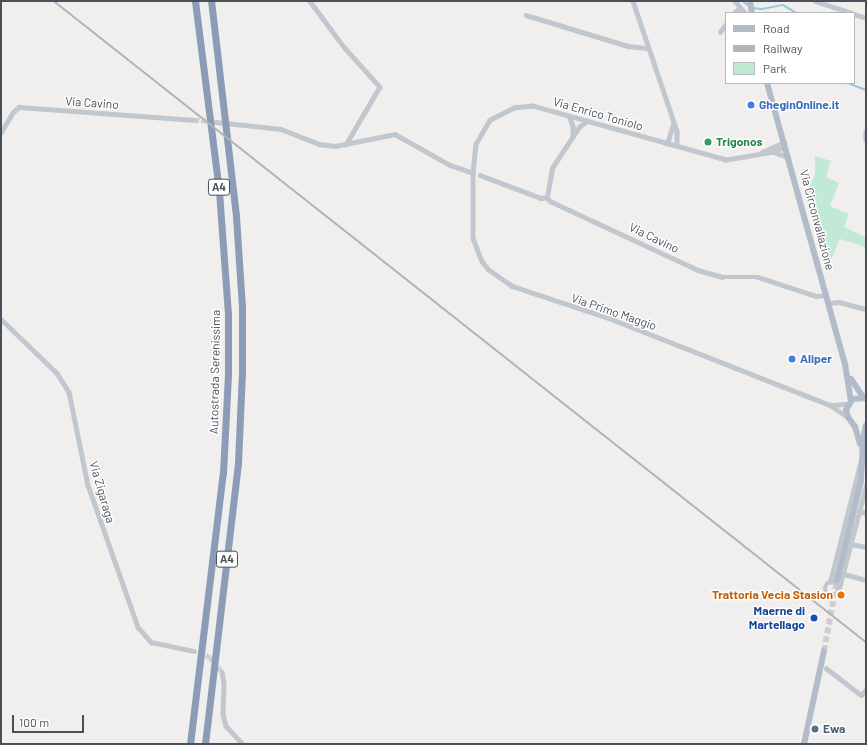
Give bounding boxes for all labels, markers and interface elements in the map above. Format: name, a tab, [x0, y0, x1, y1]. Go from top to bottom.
legend	[725, 12, 855, 84]
text: Road	[763, 21, 790, 35]
text: Railway	[763, 41, 802, 55]
text: Park	[763, 61, 787, 75]
street label: Via Cavino	[65, 94, 119, 112]
street label: Via Enrico Toniolo	[551, 94, 645, 134]
place label: GheginOnline.it	[759, 98, 839, 112]
marker: GheginOnline.it	[746, 100, 756, 110]
place label: Trigonos	[716, 135, 763, 149]
marker: Trigonos	[703, 137, 713, 147]
street label: Via Circonvallazione	[797, 168, 837, 272]
road number: A4	[207, 178, 231, 196]
street label: Via Cavino	[627, 220, 681, 256]
street label: Via Primo Maggio	[570, 291, 658, 333]
street label: Autostrada Serenissima	[207, 310, 223, 434]
place label: Aliper	[800, 352, 832, 366]
marker: Aliper	[787, 354, 797, 364]
street label: Via Zigaraga	[86, 459, 118, 525]
road number: A4	[215, 550, 239, 568]
place label: Trattoria Vecia Stasion	[712, 588, 833, 602]
marker: Trattoria Vecia Stasion	[836, 590, 846, 600]
place label: Maerne di Martellago	[749, 604, 805, 632]
marker: Maerne di Martellago	[808, 612, 820, 624]
scale bar	[14, 707, 86, 733]
text: 100 m	[19, 715, 49, 729]
place label: Ewa	[823, 722, 845, 736]
marker: Ewa	[810, 724, 820, 734]

